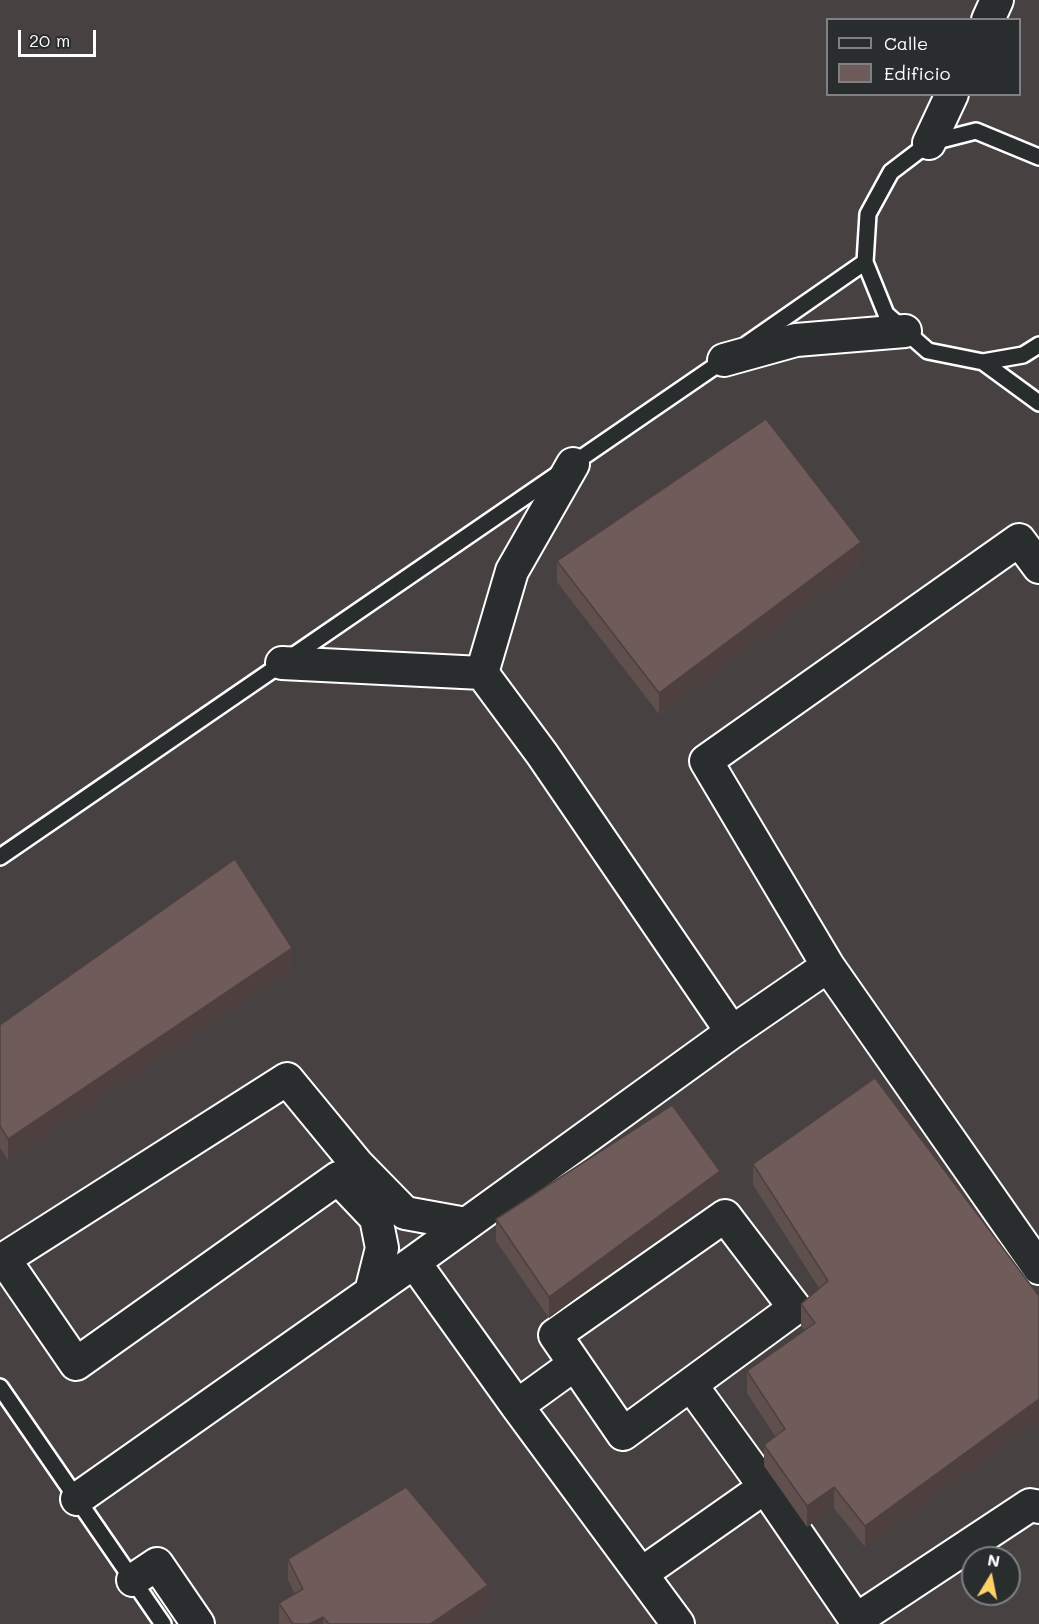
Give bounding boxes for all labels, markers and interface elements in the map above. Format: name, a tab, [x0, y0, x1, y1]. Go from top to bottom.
scale bar	[21, 18, 99, 56]
legend	[826, 18, 1021, 96]
text: 20 m	[29, 28, 70, 52]
text: Calle	[884, 31, 928, 55]
text: Edificio	[884, 61, 951, 85]
north arrow	[961, 1546, 1021, 1606]
text: N	[986, 1548, 1002, 1571]

